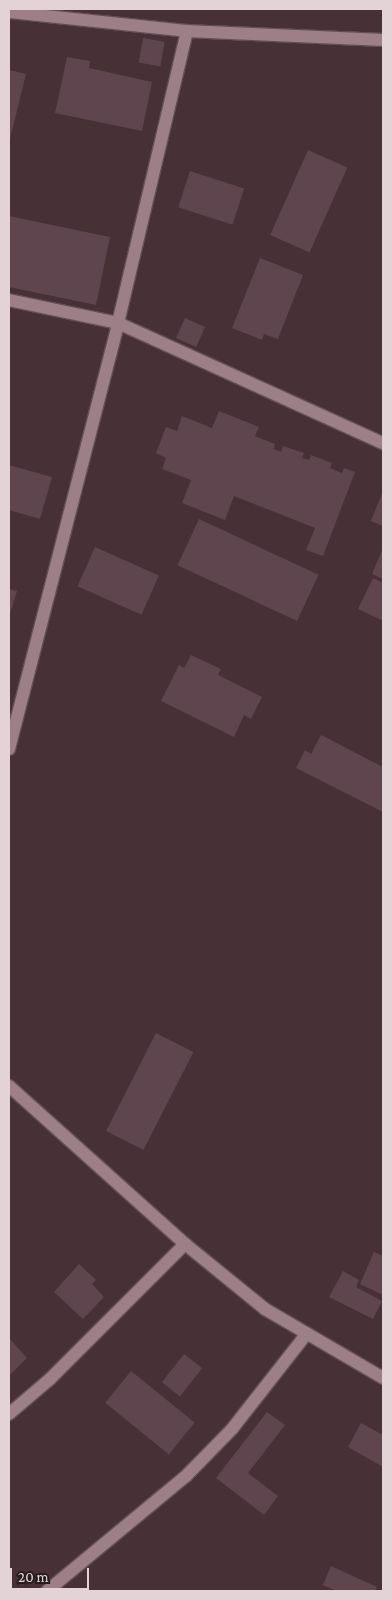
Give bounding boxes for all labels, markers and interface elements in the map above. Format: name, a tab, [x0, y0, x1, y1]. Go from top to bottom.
scale bar	[12, 1558, 91, 1590]
text: 20 m	[18, 1569, 49, 1585]

